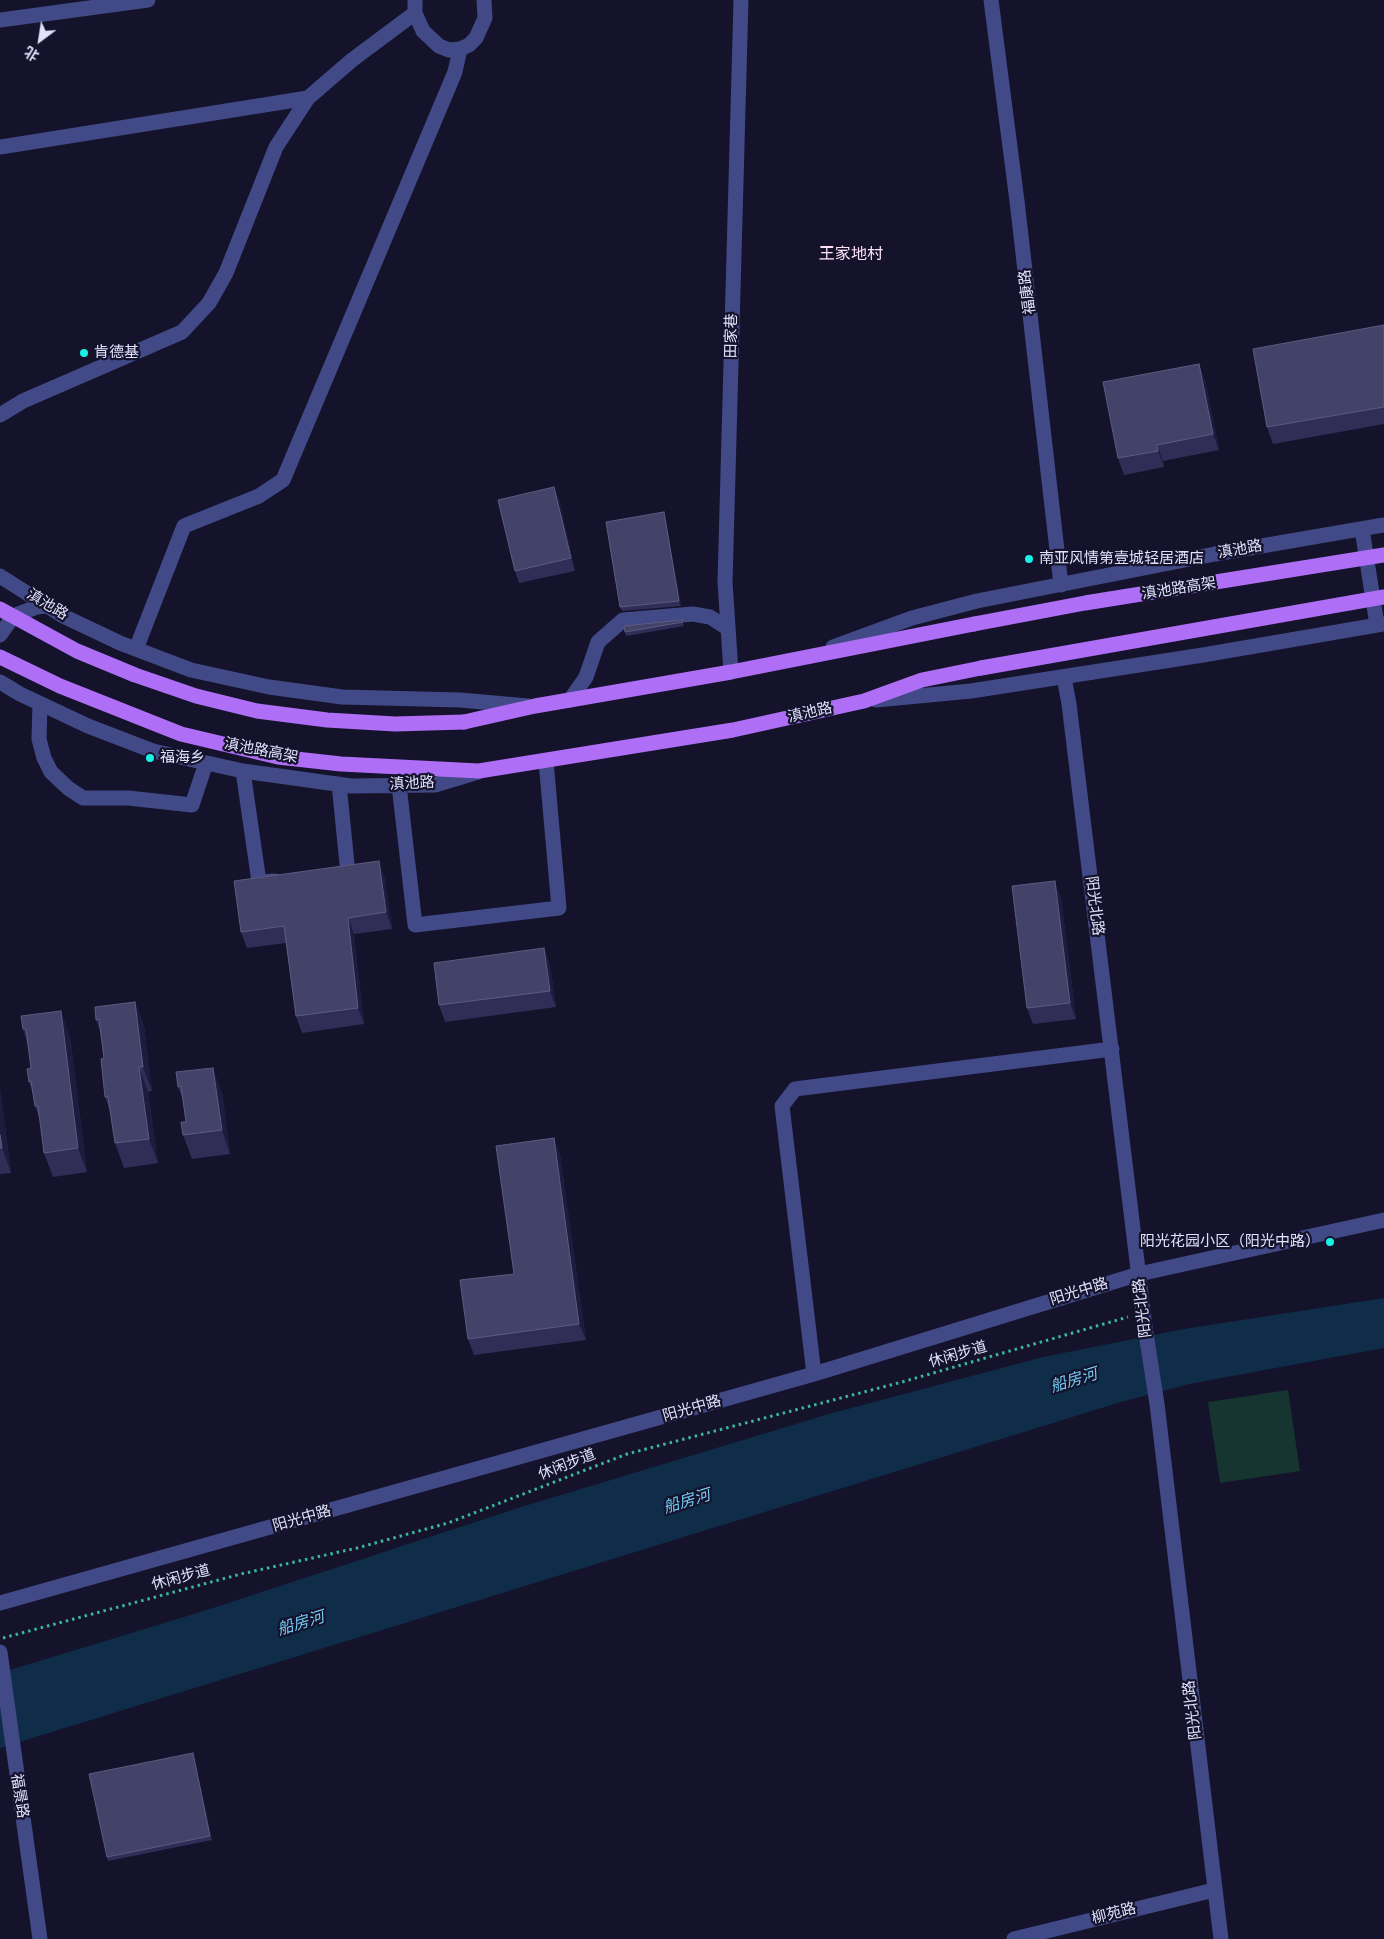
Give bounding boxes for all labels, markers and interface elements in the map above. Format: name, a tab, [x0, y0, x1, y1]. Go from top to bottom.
north arrow	[15, 15, 65, 65]
text: 北	[22, 42, 42, 64]
district label: 王家地村	[819, 245, 883, 265]
street label: 福康路	[1016, 269, 1040, 315]
street label: 田家巷	[723, 313, 741, 359]
place label: 肯德基	[94, 344, 139, 362]
marker: 肯德基	[78, 347, 90, 359]
street label: 滇池路	[1216, 537, 1264, 563]
place label: 南亚风情第壹城轻居酒店	[1039, 550, 1204, 568]
marker: 南亚风情第壹城轻居酒店	[1023, 553, 1035, 565]
street label: 滇池路高架	[1141, 574, 1217, 604]
street label: 滇池路	[23, 586, 71, 624]
street label: 滇池路	[786, 699, 834, 727]
street label: 滇池路高架	[222, 735, 300, 767]
place label: 福海乡	[160, 749, 205, 767]
marker: 福海乡	[144, 752, 156, 764]
street label: 滇池路	[389, 774, 435, 794]
street label: 阳光北路	[1081, 875, 1107, 937]
place label: 阳光花园小区（阳光中路）	[1140, 1233, 1320, 1251]
marker: 阳光花园小区（阳光中路）	[1324, 1236, 1336, 1248]
street label: 阳光中路	[1048, 1275, 1110, 1309]
street label: 阳光北路	[1130, 1277, 1156, 1339]
street label: 休闲步道	[927, 1338, 989, 1372]
water label: 船房河	[1048, 1365, 1100, 1397]
street label: 阳光中路	[661, 1392, 723, 1426]
street label: 休闲步道	[536, 1446, 598, 1484]
water label: 船房河	[661, 1486, 713, 1518]
street label: 阳光中路	[271, 1502, 333, 1536]
street label: 休闲步道	[150, 1562, 212, 1594]
water label: 船房河	[275, 1608, 327, 1640]
street label: 阳光北路	[1180, 1679, 1206, 1741]
street label: 福景路	[7, 1772, 31, 1820]
street label: 柳苑路	[1090, 1900, 1138, 1928]

